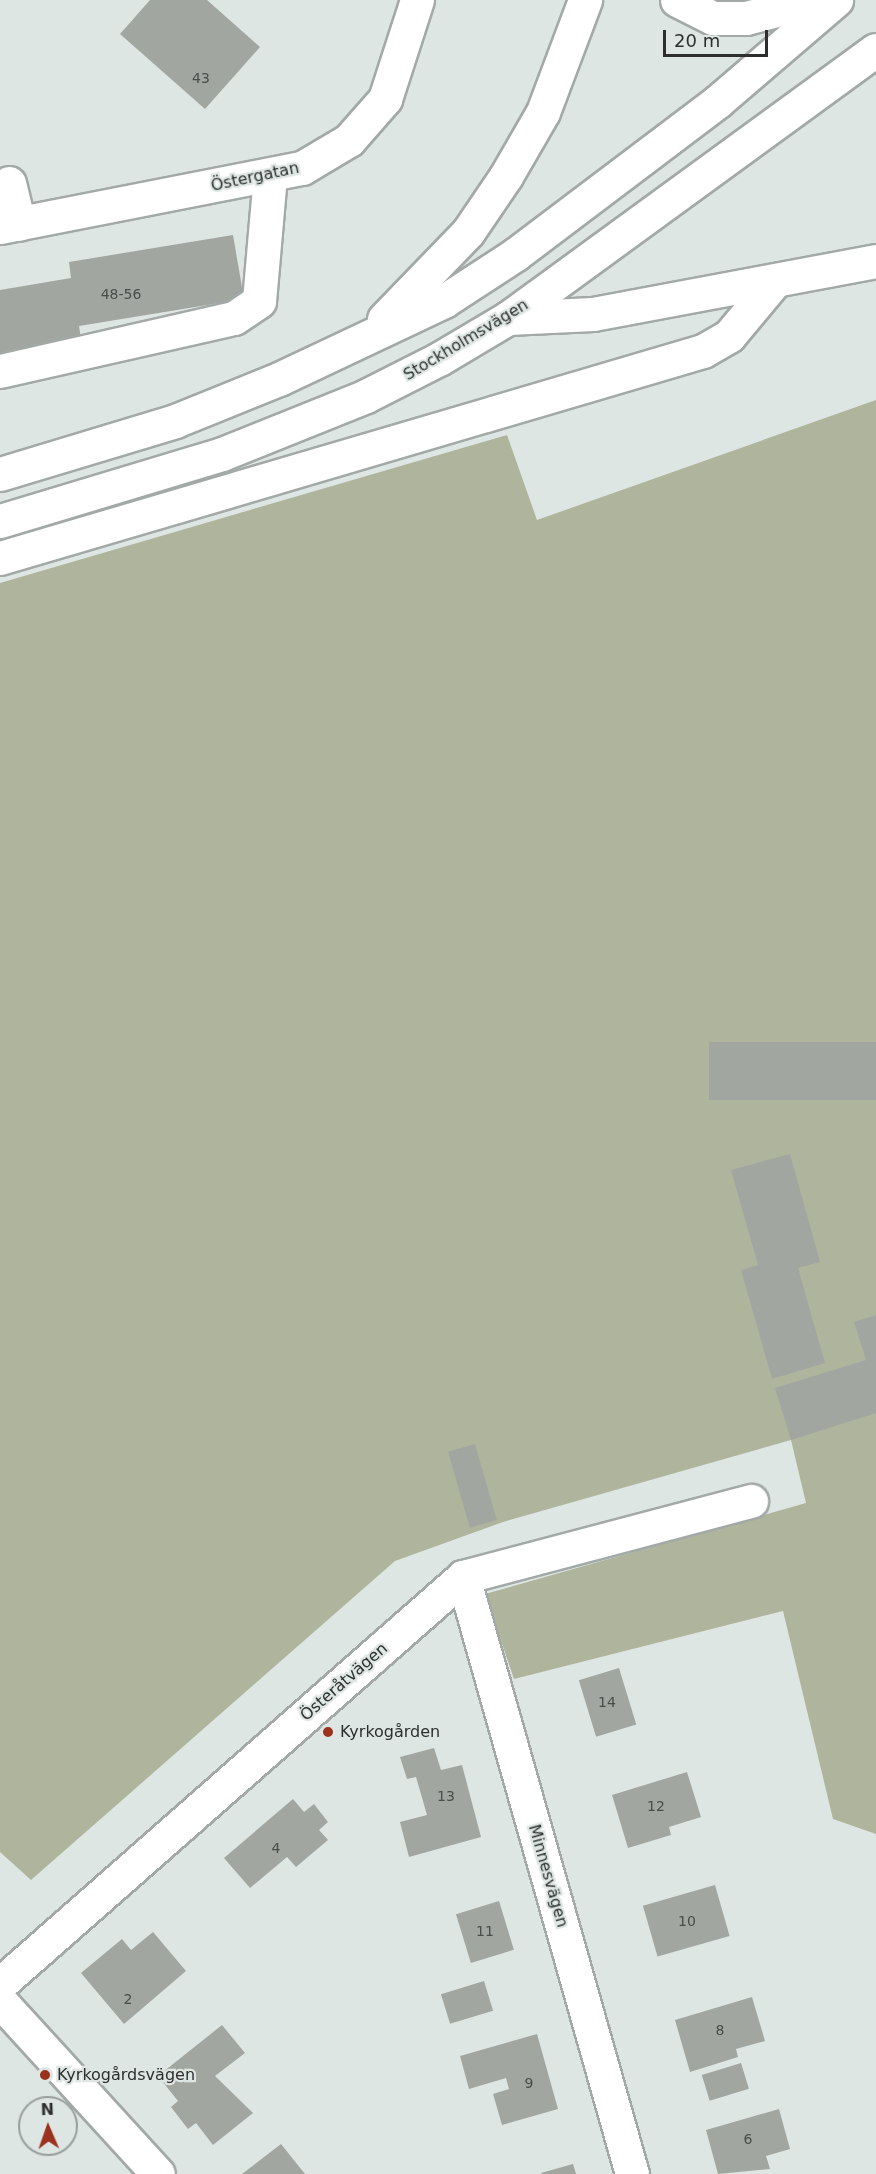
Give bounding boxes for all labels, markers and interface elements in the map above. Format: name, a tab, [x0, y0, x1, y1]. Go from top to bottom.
scale bar	[666, 18, 771, 56]
text: 20 m	[674, 30, 720, 51]
house number: 43	[192, 70, 210, 86]
street label: Östergatan	[209, 158, 301, 196]
house number: 48-56	[101, 286, 141, 302]
street label: Stockholmsvägen	[400, 295, 532, 385]
street label: Österåtvägen	[297, 1639, 391, 1725]
house number: 14	[598, 1694, 616, 1710]
place label: Kyrkogården	[340, 1722, 440, 1742]
marker: Kyrkogården	[321, 1725, 335, 1739]
house number: 13	[437, 1788, 455, 1804]
house number: 12	[647, 1798, 665, 1814]
street label: Minnesvägen	[524, 1822, 572, 1930]
house number: 4	[272, 1840, 280, 1856]
house number: 10	[678, 1913, 696, 1929]
house number: 11	[476, 1923, 494, 1939]
house number: 2	[124, 1991, 132, 2007]
house number: 8	[716, 2022, 724, 2038]
place label: Kyrkogårdsvägen	[57, 2065, 195, 2085]
marker: Kyrkogårdsvägen	[38, 2068, 52, 2082]
house number: 9	[525, 2075, 533, 2091]
north arrow	[18, 2096, 78, 2156]
text: N	[40, 2100, 54, 2119]
house number: 6	[744, 2131, 752, 2147]

